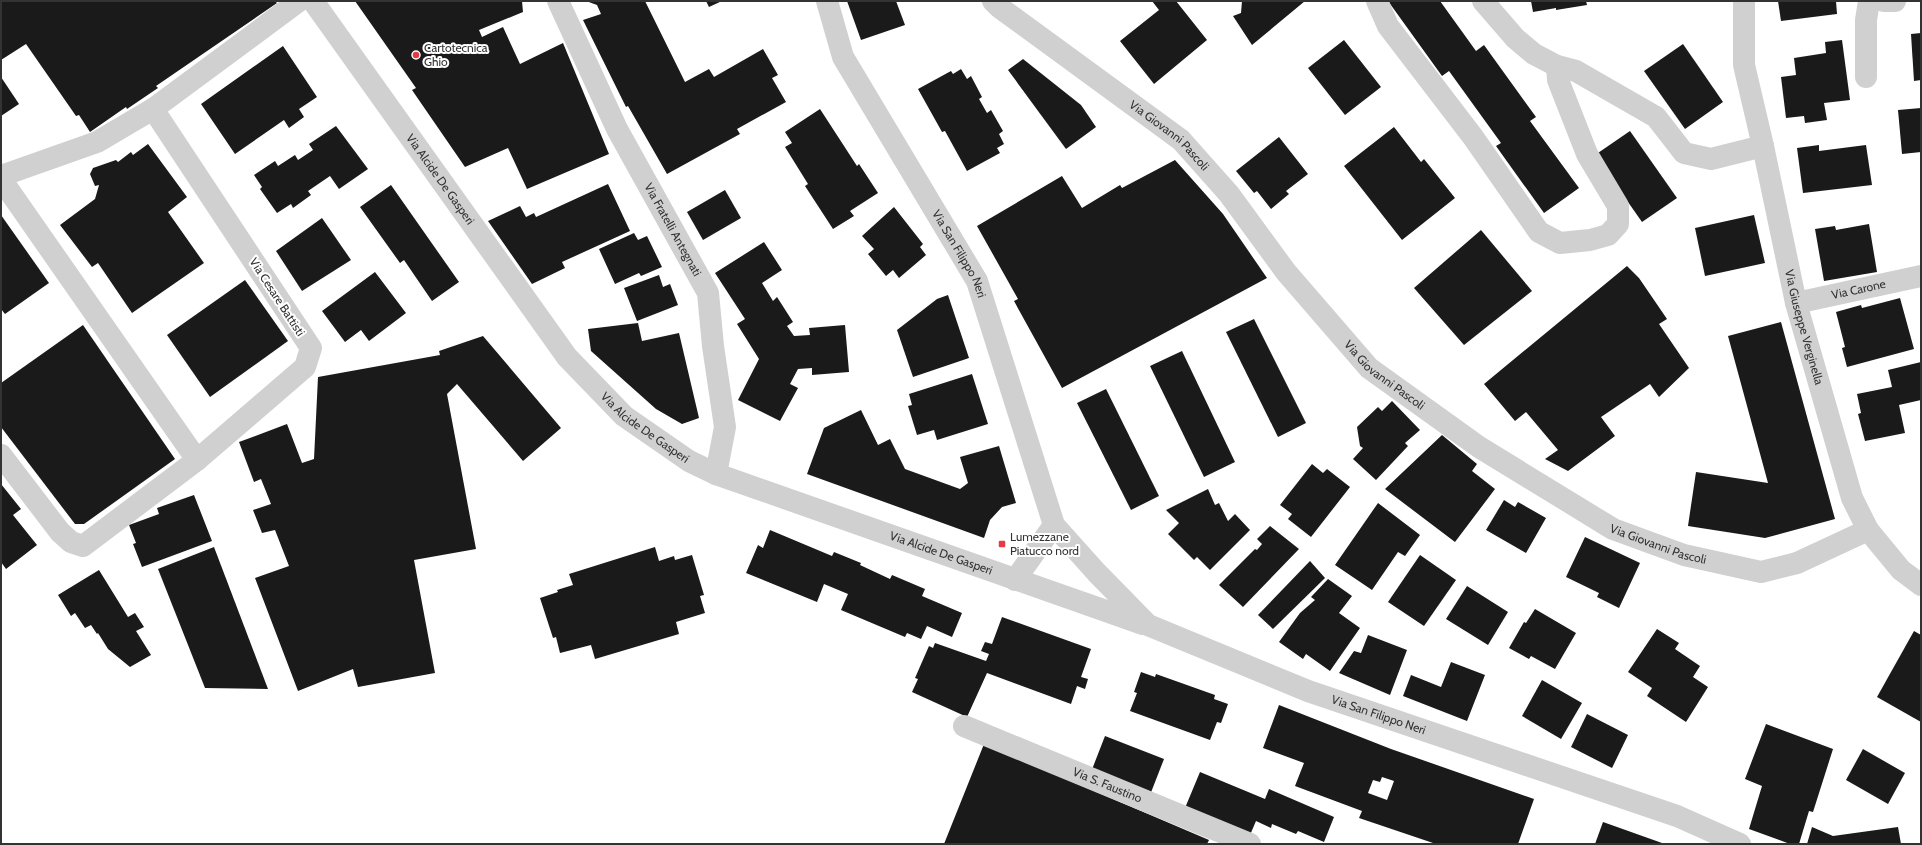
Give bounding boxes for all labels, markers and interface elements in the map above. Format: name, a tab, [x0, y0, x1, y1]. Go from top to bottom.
place label: Cartotecnica Ghio	[424, 40, 488, 69]
marker: Cartotecnica Ghio	[411, 50, 421, 60]
street label: Via Giovanni Pascoli	[1126, 97, 1213, 174]
street label: Via Alcide De Gasperi	[403, 131, 478, 227]
street label: Via Fratelli Antegnati	[641, 180, 705, 279]
street label: Via San Filippo Neri	[929, 207, 990, 299]
street label: Via Cesare Battisti	[247, 255, 308, 339]
street label: Via Giuseppe Verginella	[1782, 268, 1827, 387]
street label: Via Carone	[1830, 276, 1887, 302]
street label: Via Giovanni Pascoli	[1341, 337, 1428, 413]
street label: Via Alcide De Gasperi	[598, 389, 692, 466]
street label: Via Giovanni Pascoli	[1608, 521, 1708, 567]
street label: Via Alcide De Gasperi	[888, 528, 995, 578]
place label: Lumezzane Piatucco nord	[1010, 529, 1079, 558]
marker: Lumezzane Piatucco nord	[997, 539, 1007, 549]
street label: Via San Filippo Neri	[1330, 692, 1428, 737]
street label: Via S. Faustino	[1071, 764, 1145, 806]

